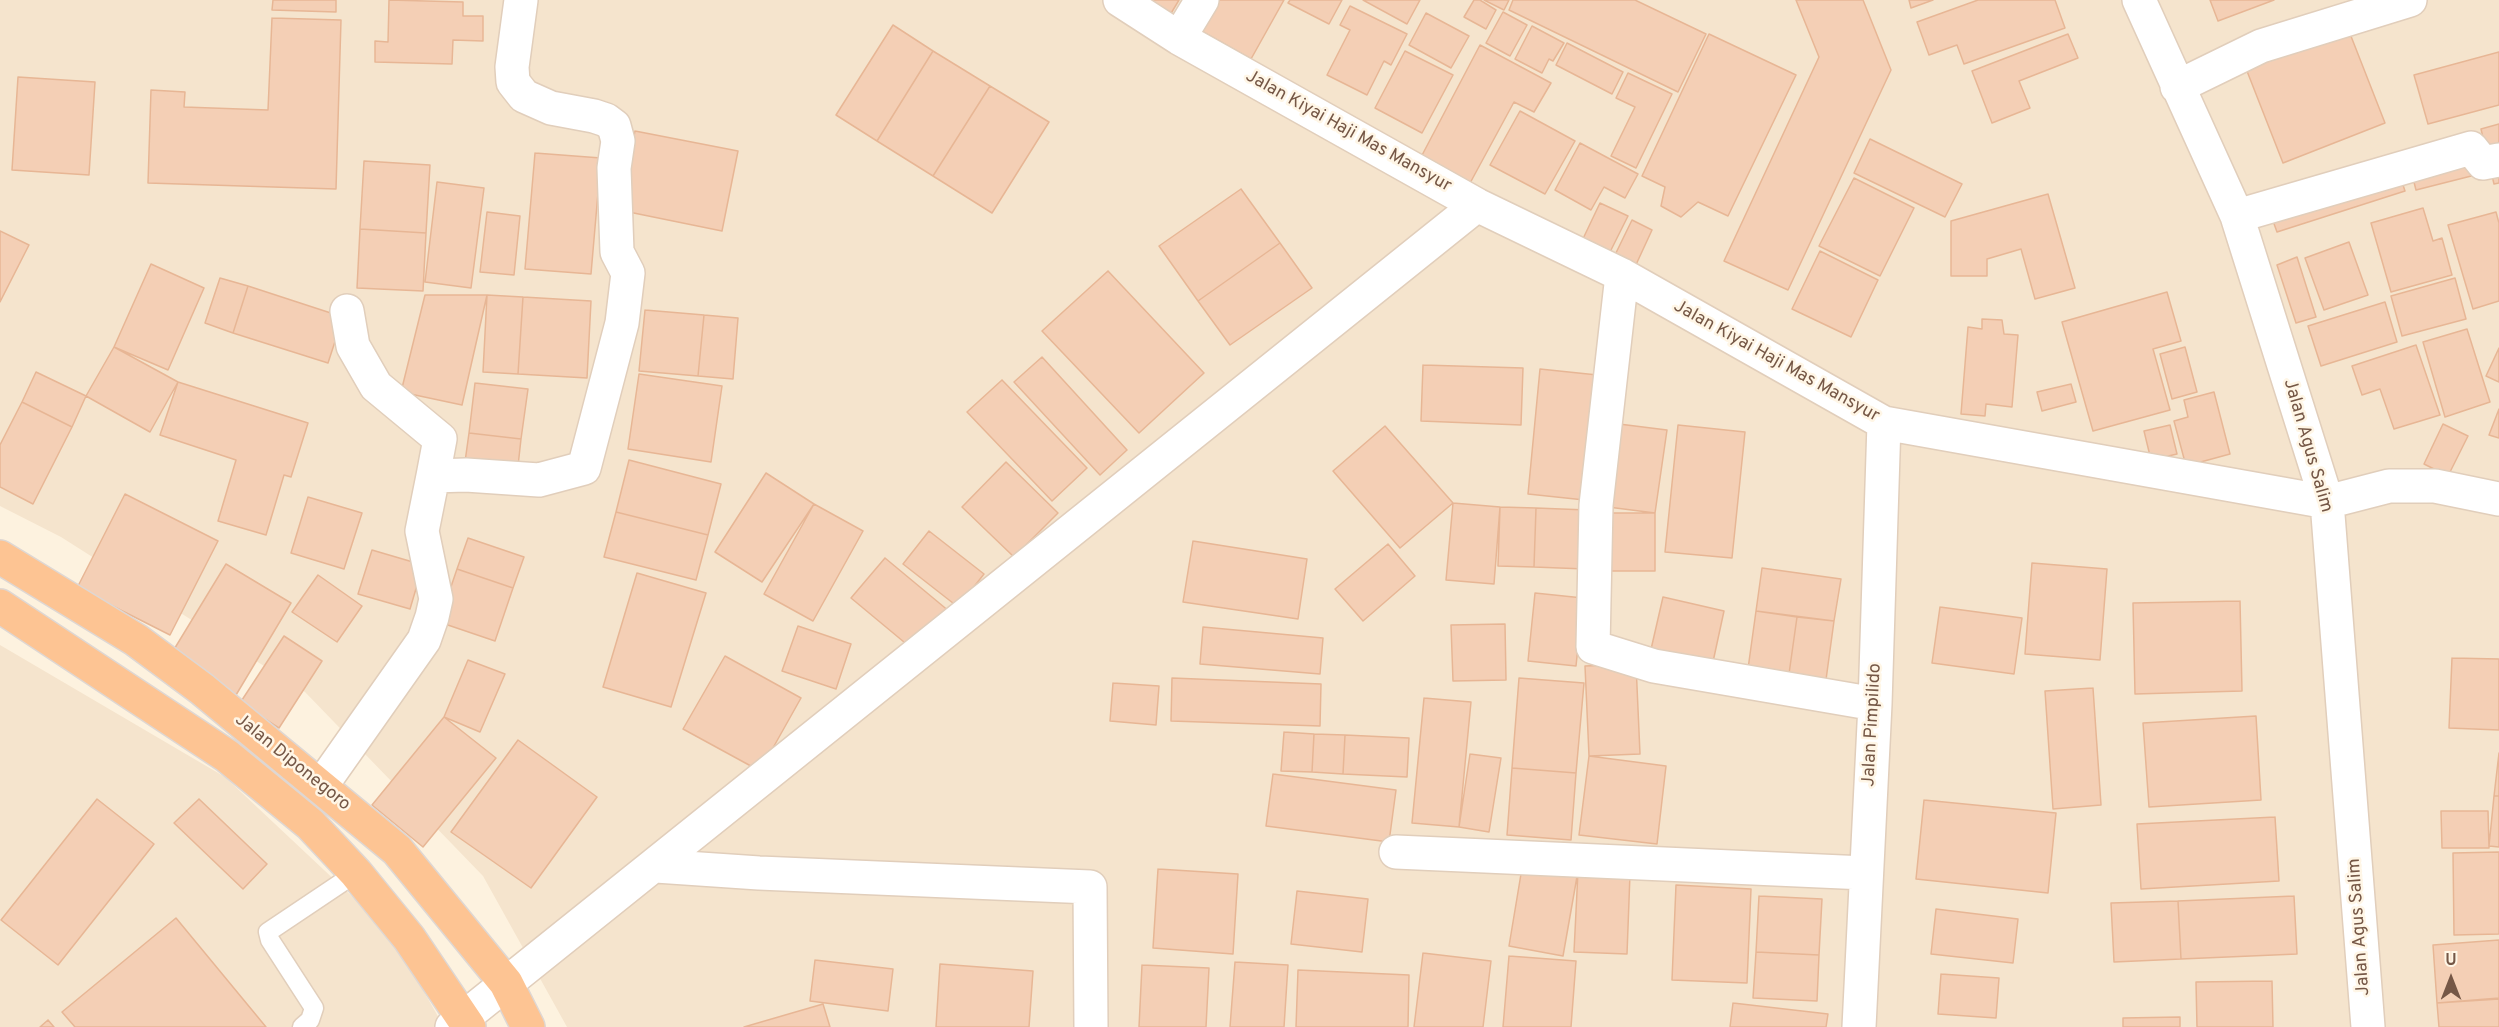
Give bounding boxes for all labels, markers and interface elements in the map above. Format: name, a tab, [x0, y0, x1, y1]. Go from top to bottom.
street label: Jalan Kiyai Haji Mas Mansyur	[1241, 66, 1455, 198]
street label: Jalan Kiyai Haji Mas Mansyur	[1669, 296, 1883, 428]
street label: Jalan Agus Salim	[2278, 377, 2336, 515]
street label: Jalan Pimpilido	[1859, 663, 1887, 787]
street label: Jalan Diponegoro	[230, 710, 354, 816]
street label: Jalan Agus Salim	[2344, 857, 2376, 997]
north arrow	[2421, 949, 2481, 1009]
text: U	[2445, 951, 2457, 971]

